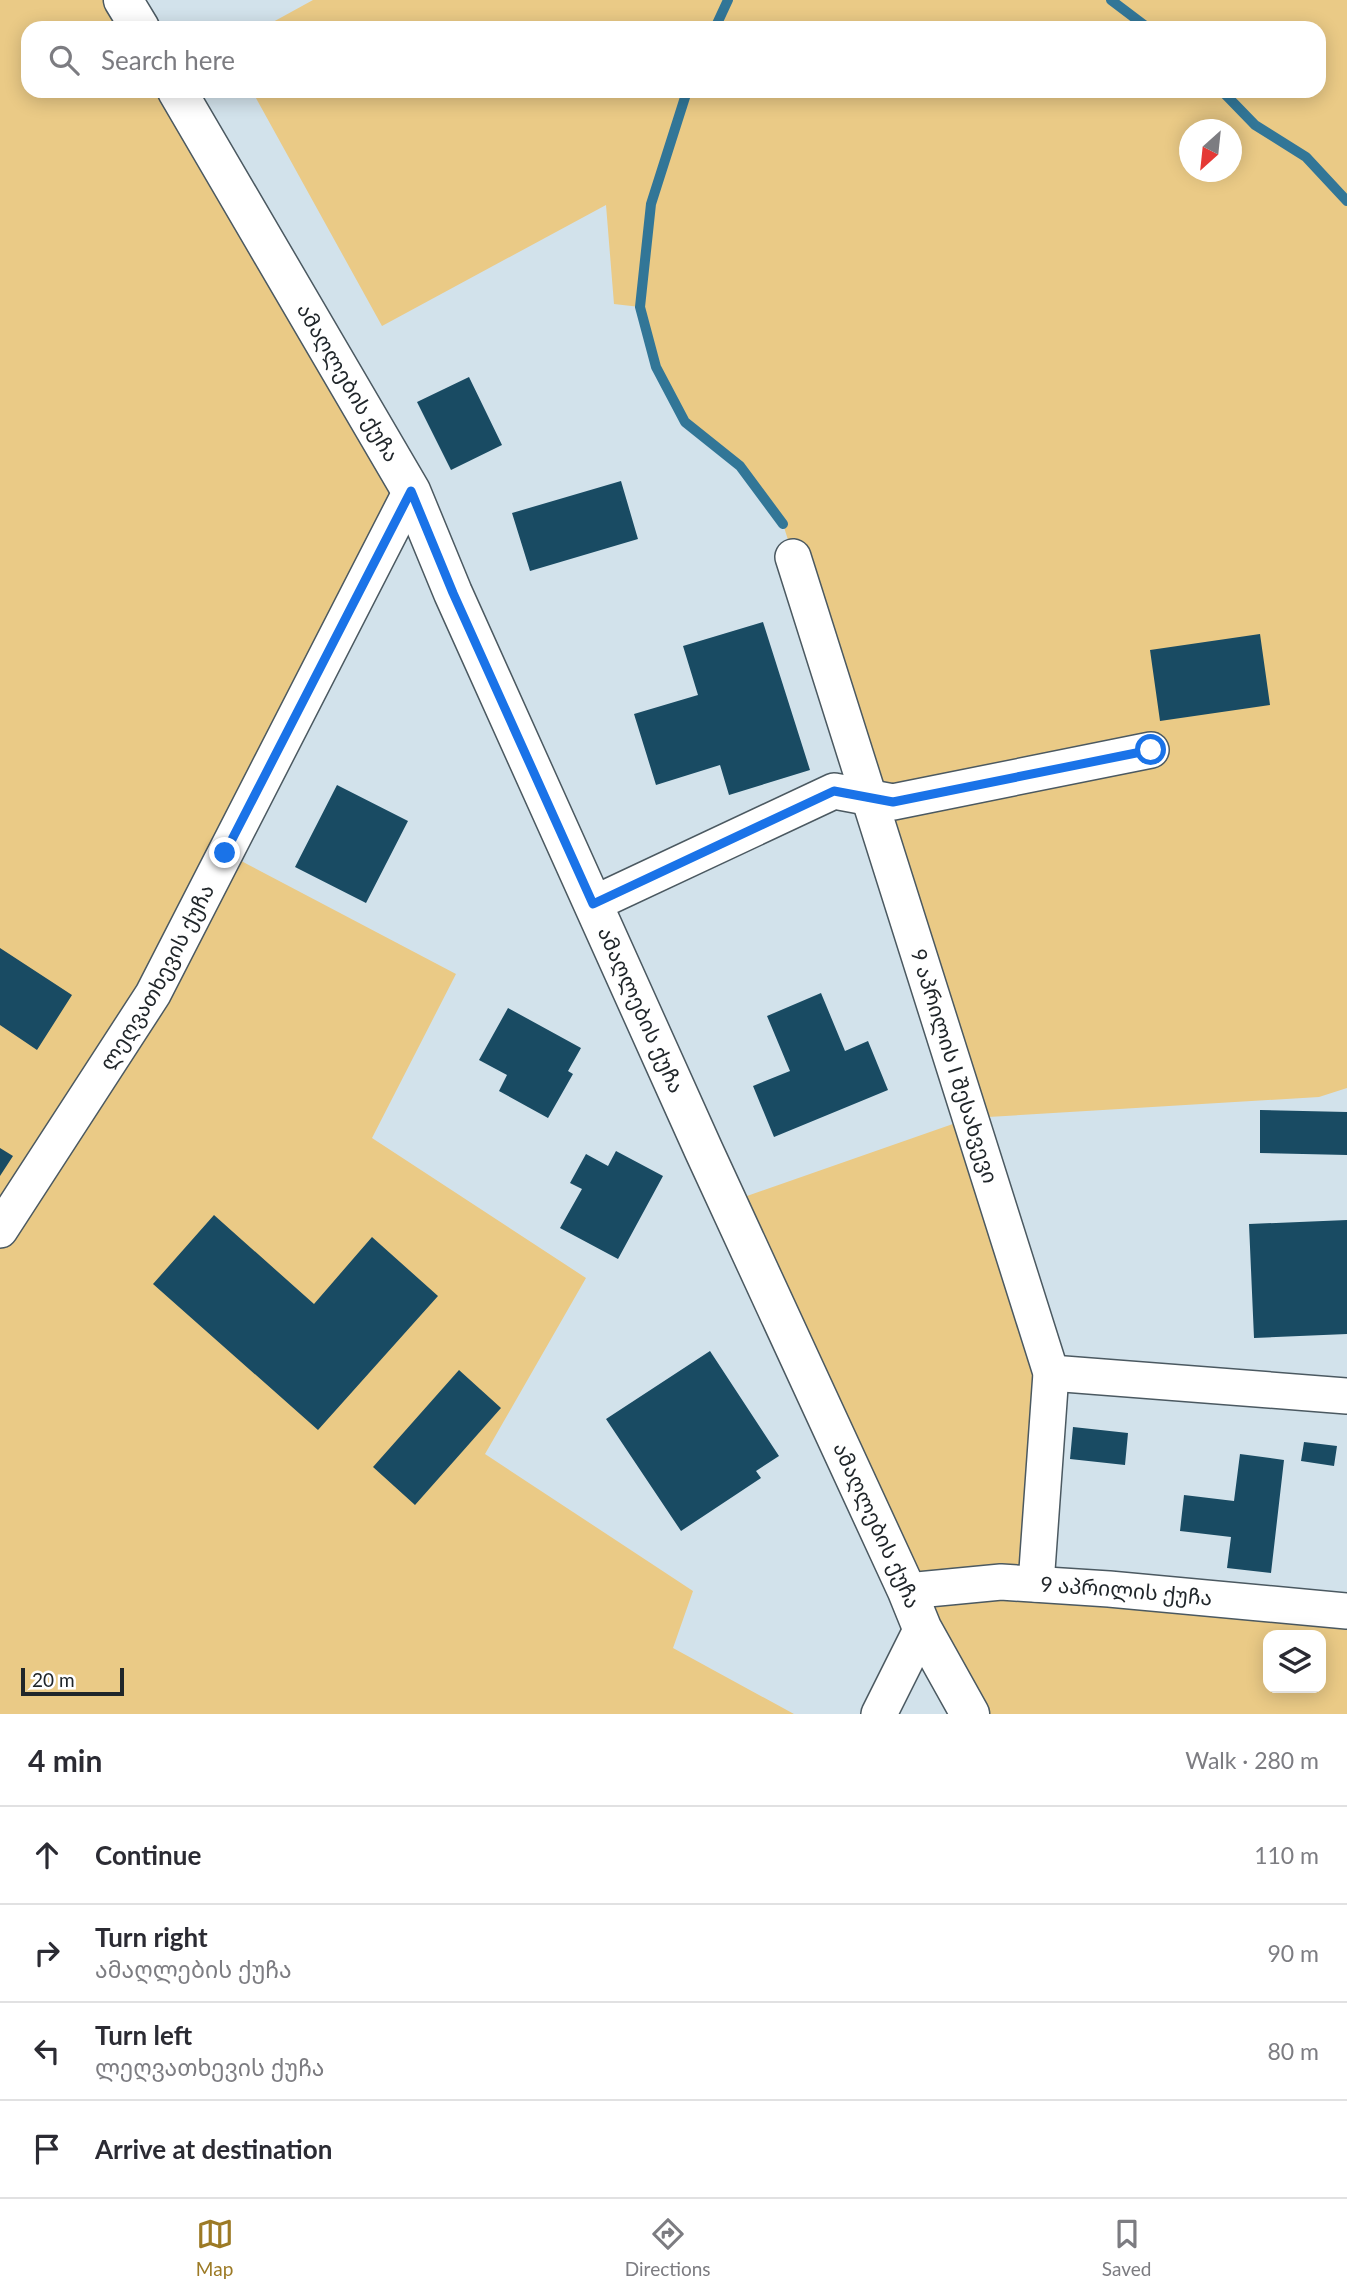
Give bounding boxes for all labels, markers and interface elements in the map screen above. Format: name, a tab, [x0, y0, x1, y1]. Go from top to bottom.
search box	[21, 21, 1326, 98]
icon: search	[45, 41, 83, 79]
text: Search here	[101, 44, 235, 76]
north arrow	[1179, 119, 1242, 182]
street label: ამაღლების ქუჩა	[293, 298, 405, 466]
route start	[1135, 734, 1166, 765]
route end	[209, 837, 240, 868]
street label: ლეღვათხევის ქუჩა	[93, 879, 218, 1075]
street label: ამაღლების ქუჩა	[594, 922, 690, 1096]
street label: 9 აპრილის I შესახვევი	[907, 945, 1004, 1186]
street label: ამაღლების ქუჩა	[829, 1438, 927, 1612]
street label: 9 აპრილის ქუჩა	[1040, 1571, 1213, 1609]
map controls	[1263, 1630, 1326, 1693]
button: layers	[1263, 1630, 1326, 1693]
scale bar	[21, 1665, 124, 1697]
text: 20 m	[32, 1668, 75, 1691]
text: 4 min	[28, 1742, 102, 1778]
text: Walk · 280 m	[1185, 1746, 1319, 1774]
icon: ahead	[28, 1836, 66, 1874]
text: Continue	[95, 1839, 201, 1871]
text: 110 m	[1254, 1841, 1319, 1869]
text: Turn right	[95, 1921, 208, 1953]
icon: right	[28, 1934, 66, 1972]
text: 90 m	[1268, 1939, 1319, 1967]
text: ამაღლების ქუჩა	[95, 1955, 292, 1983]
text: Turn left	[95, 2019, 192, 2051]
icon: left	[28, 2032, 66, 2070]
text: 80 m	[1268, 2037, 1319, 2065]
text: ლეღვათხევის ქუჩა	[95, 2053, 324, 2081]
icon: arrive	[28, 2130, 66, 2168]
text: Arrive at destination	[95, 2133, 332, 2165]
tab: Map	[196, 2215, 234, 2280]
tab: Directions	[625, 2215, 711, 2280]
tab: Saved	[1102, 2215, 1151, 2280]

